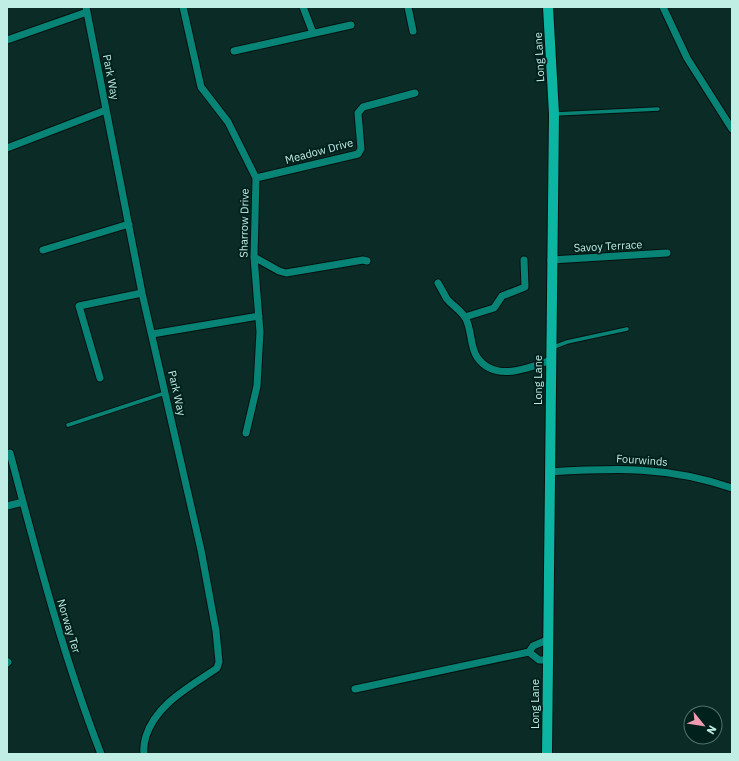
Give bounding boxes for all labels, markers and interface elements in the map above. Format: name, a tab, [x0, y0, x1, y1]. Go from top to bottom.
street label: Long Lane	[531, 32, 547, 82]
street label: Park Way	[100, 53, 122, 101]
street label: Meadow Drive	[283, 135, 355, 167]
street label: Sharrow Drive	[236, 188, 252, 258]
street label: Savoy Terrace	[573, 237, 643, 255]
street label: Long Lane	[531, 355, 545, 405]
street label: Park Way	[165, 369, 189, 417]
street label: Fourwinds	[616, 451, 668, 469]
street label: Norway Ter	[54, 597, 84, 655]
street label: Long Lane	[528, 679, 542, 729]
north arrow	[683, 705, 723, 745]
text: N	[704, 723, 720, 737]

